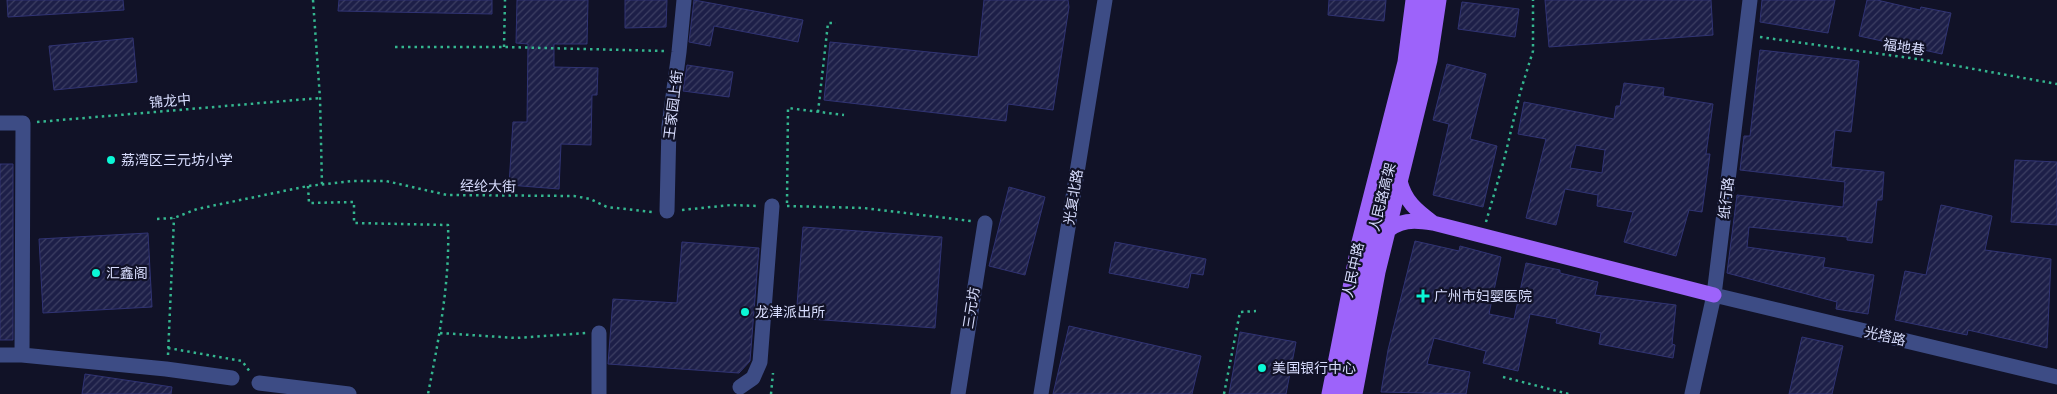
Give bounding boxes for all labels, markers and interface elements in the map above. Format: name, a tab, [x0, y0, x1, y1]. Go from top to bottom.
street label: 福地巷	[1882, 35, 1926, 58]
street label: 王家园上街	[660, 69, 685, 141]
street label: 锦龙中	[148, 90, 192, 111]
place label: 荔湾区三元坊小学	[121, 151, 233, 168]
marker: 荔湾区三元坊小学	[105, 154, 117, 166]
street label: 人民路高架	[1365, 161, 1398, 233]
street label: 光复北路	[1060, 168, 1085, 226]
street label: 纸行路	[1715, 176, 1736, 220]
street label: 经纶大街	[460, 177, 516, 194]
street label: 人民中路	[1338, 241, 1367, 299]
place label: 汇鑫阁	[106, 264, 148, 281]
marker: 汇鑫阁	[90, 267, 102, 279]
street label: 三元坊	[959, 286, 982, 330]
place label: 广州市妇婴医院	[1434, 287, 1532, 304]
marker: 广州市妇婴医院	[1416, 289, 1430, 303]
place label: 龙津派出所	[755, 303, 825, 320]
marker: 龙津派出所	[739, 306, 751, 318]
street label: 光塔路	[1863, 323, 1907, 349]
place label: 美国银行中心	[1272, 359, 1356, 376]
marker: 美国银行中心	[1256, 362, 1268, 374]

